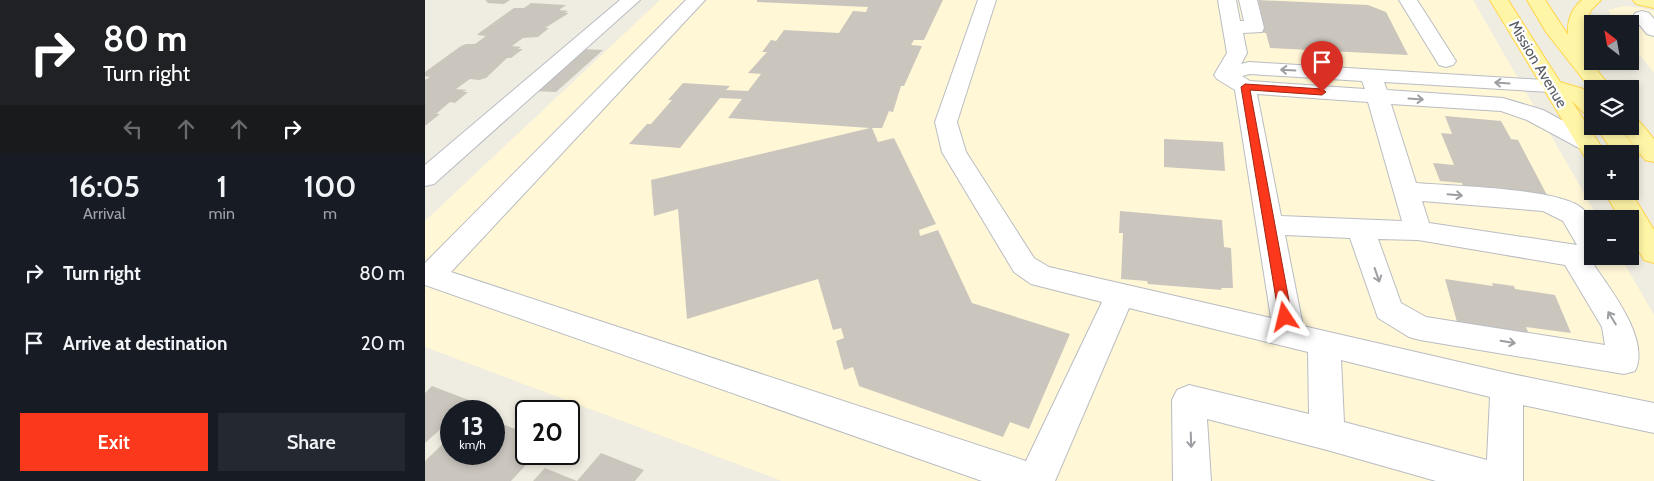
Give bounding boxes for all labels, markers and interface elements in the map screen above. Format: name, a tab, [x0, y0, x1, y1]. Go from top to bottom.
north arrow	[1584, 15, 1639, 70]
map controls	[1584, 15, 1639, 265]
text: 80 m	[103, 17, 187, 60]
street label: Mission Avenue	[1505, 17, 1571, 111]
icon: right	[20, 20, 85, 85]
pin	[1301, 41, 1343, 92]
icon: arrive	[1308, 48, 1336, 76]
text: Turn right	[103, 60, 190, 87]
one-way arrow	[1280, 66, 1296, 75]
one-way arrow	[1495, 78, 1511, 87]
button: layers	[1584, 80, 1639, 135]
one-way arrow	[1408, 94, 1424, 103]
icon: left	[119, 115, 147, 143]
icon: ahead	[172, 115, 200, 143]
icon: ahead	[225, 115, 253, 143]
icon: right	[278, 115, 306, 143]
button: +	[1584, 145, 1639, 200]
text: 16:05	[69, 168, 140, 205]
text: 1	[216, 168, 227, 205]
text: 100	[304, 168, 356, 205]
one-way arrow	[1447, 191, 1463, 200]
text: Arrival	[83, 204, 126, 223]
text: min	[209, 204, 235, 223]
text: m	[323, 204, 337, 223]
button: −	[1584, 210, 1639, 265]
icon: right	[20, 259, 48, 287]
text: Turn right	[63, 262, 141, 285]
text: 80 m	[359, 262, 405, 285]
one-way arrow	[1373, 266, 1382, 282]
position arrow	[1258, 290, 1310, 342]
one-way arrow	[1606, 311, 1616, 325]
icon: arrive	[20, 329, 48, 357]
text: Arrive at destination	[63, 332, 227, 355]
text: 20 m	[361, 332, 405, 355]
one-way arrow	[1500, 337, 1516, 347]
speed limit sign: 20	[515, 400, 580, 465]
text: 13	[461, 411, 484, 441]
button: Exit	[20, 413, 208, 471]
button: Share	[218, 413, 405, 471]
one-way arrow	[1186, 432, 1196, 448]
text: km/h	[459, 437, 486, 452]

